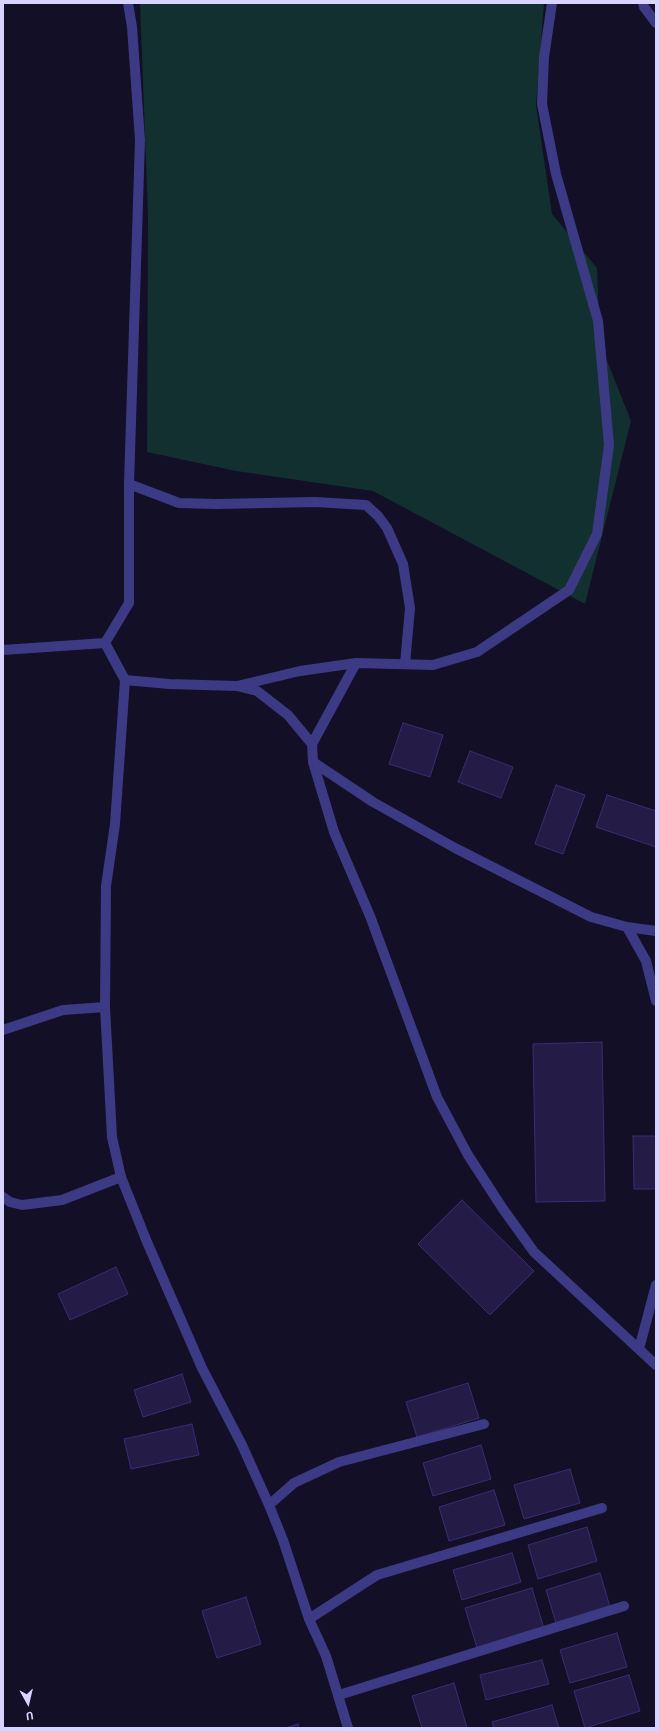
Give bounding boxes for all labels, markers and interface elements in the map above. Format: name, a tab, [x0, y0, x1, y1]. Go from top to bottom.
north arrow	[8, 1683, 48, 1723]
text: U	[25, 1708, 34, 1722]

